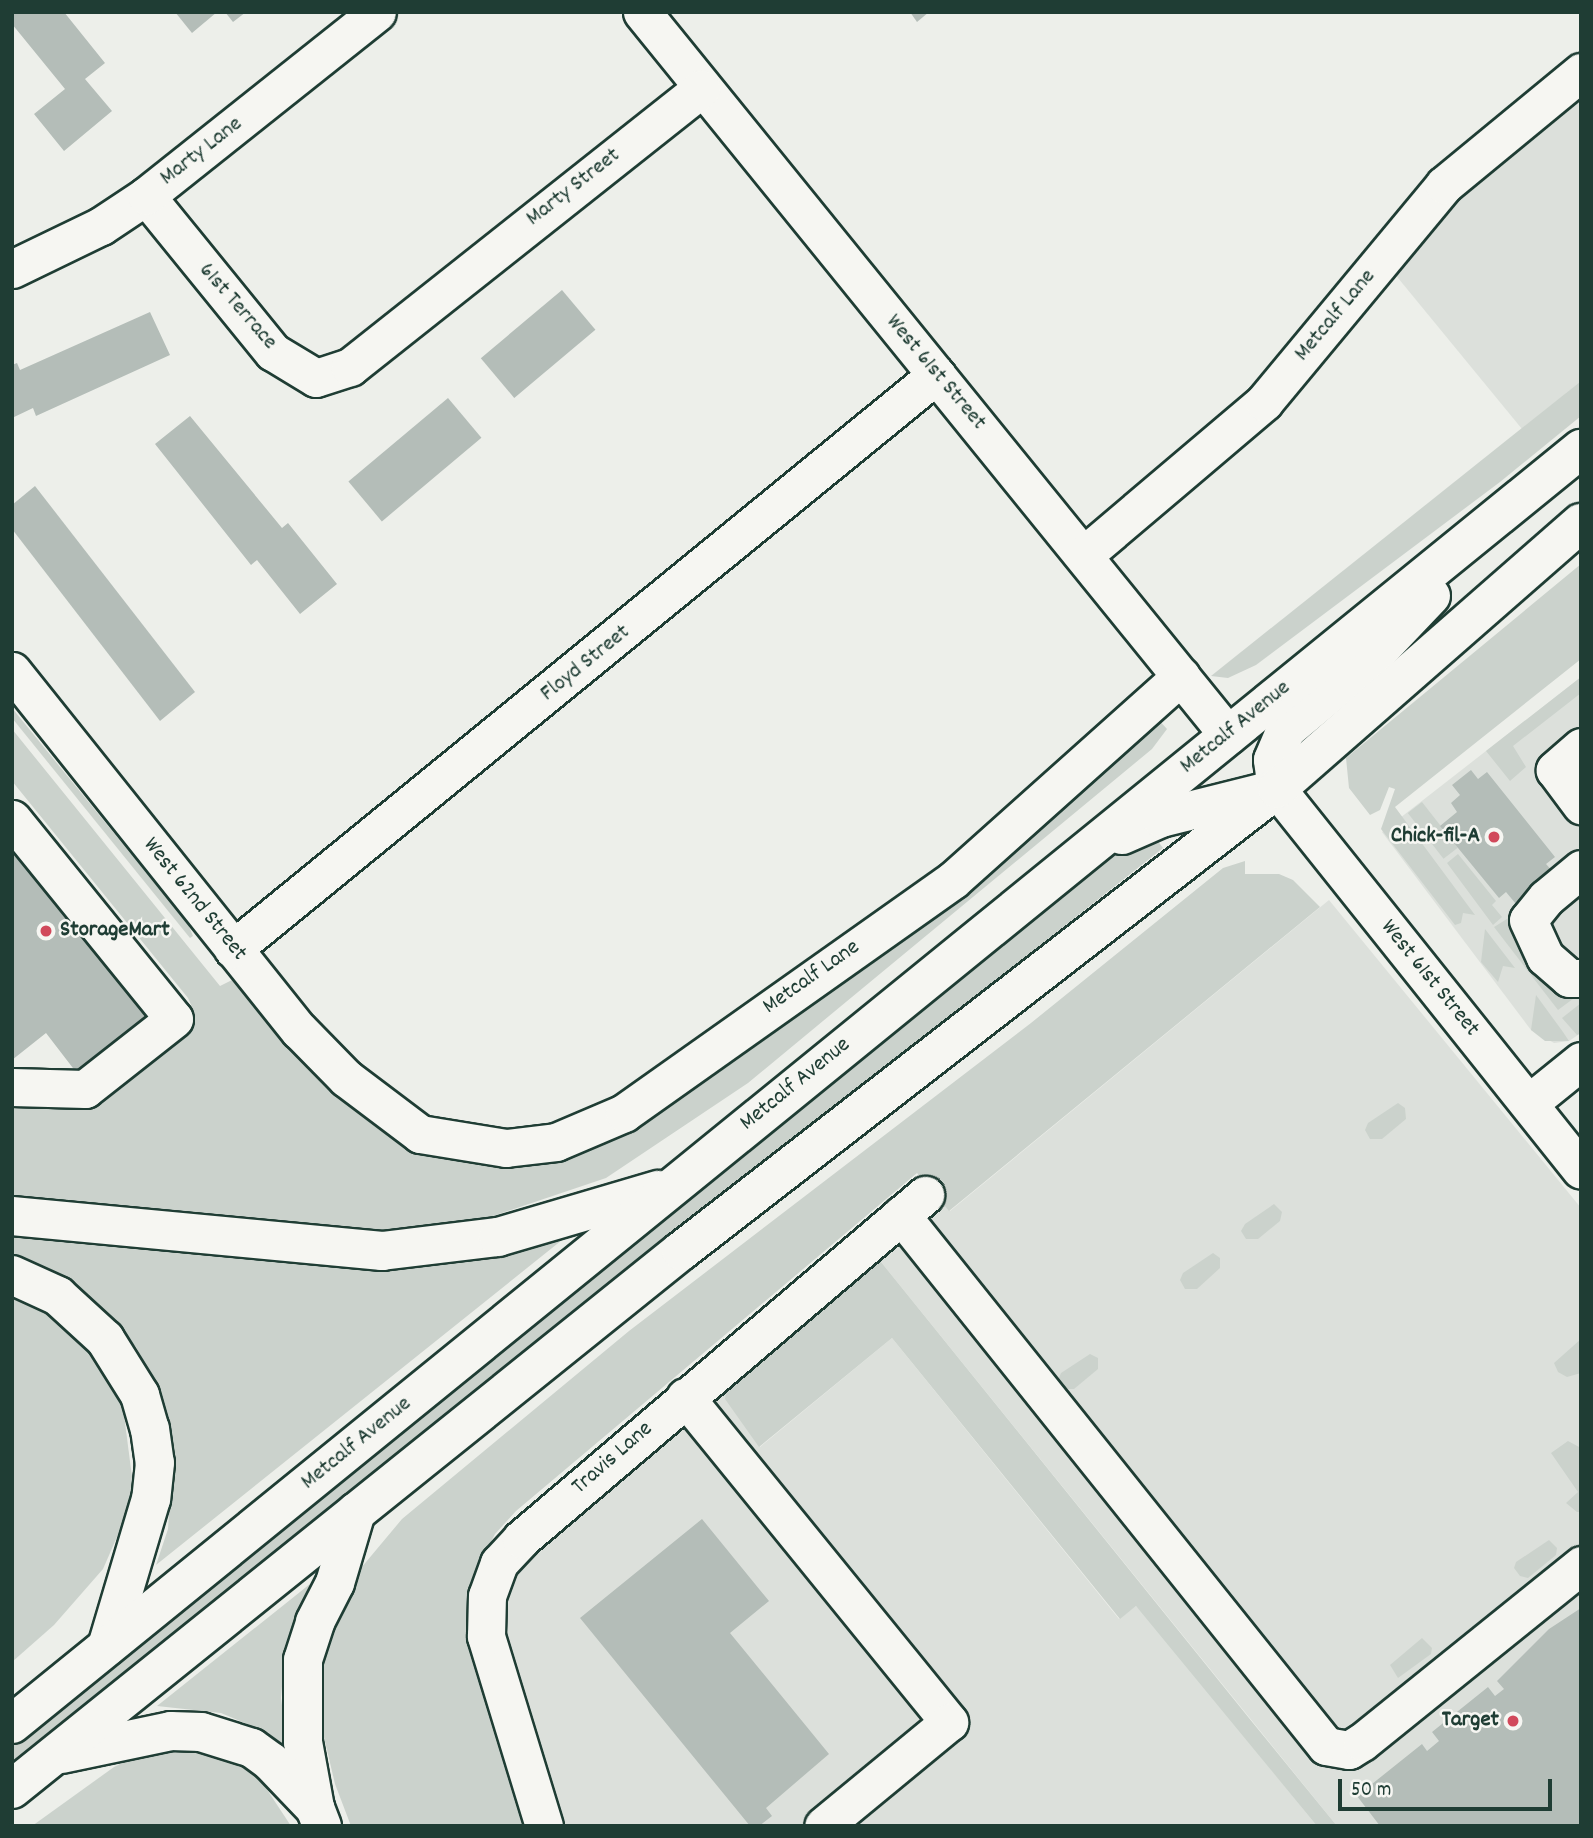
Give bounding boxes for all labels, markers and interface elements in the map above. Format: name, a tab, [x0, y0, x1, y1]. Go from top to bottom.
street label: Marty Lane	[155, 111, 249, 193]
street label: Marty Street	[521, 143, 627, 233]
street label: 61st Terrace	[192, 258, 282, 356]
street label: Metcalf Lane	[1289, 264, 1383, 368]
street label: West 61st Street	[879, 310, 991, 436]
street label: Floyd Street	[536, 620, 636, 708]
street label: Metcalf Avenue	[1175, 675, 1297, 781]
place label: Chick-fil-A	[1391, 823, 1480, 851]
marker: Chick-fil-A	[1486, 829, 1502, 845]
street label: West 62nd Street	[136, 833, 252, 967]
street label: West 61st Street	[1373, 915, 1485, 1043]
place label: StorageMart	[60, 917, 170, 945]
marker: StorageMart	[38, 923, 54, 939]
street label: Metcalf Lane	[758, 935, 866, 1021]
street label: Metcalf Avenue	[735, 1032, 857, 1138]
street label: Metcalf Avenue	[296, 1391, 418, 1497]
street label: Travis Lane	[567, 1416, 659, 1502]
place label: Target	[1442, 1707, 1499, 1735]
marker: Target	[1505, 1713, 1521, 1729]
scale bar	[1341, 1764, 1554, 1808]
text: 50 m	[1351, 1776, 1391, 1806]

